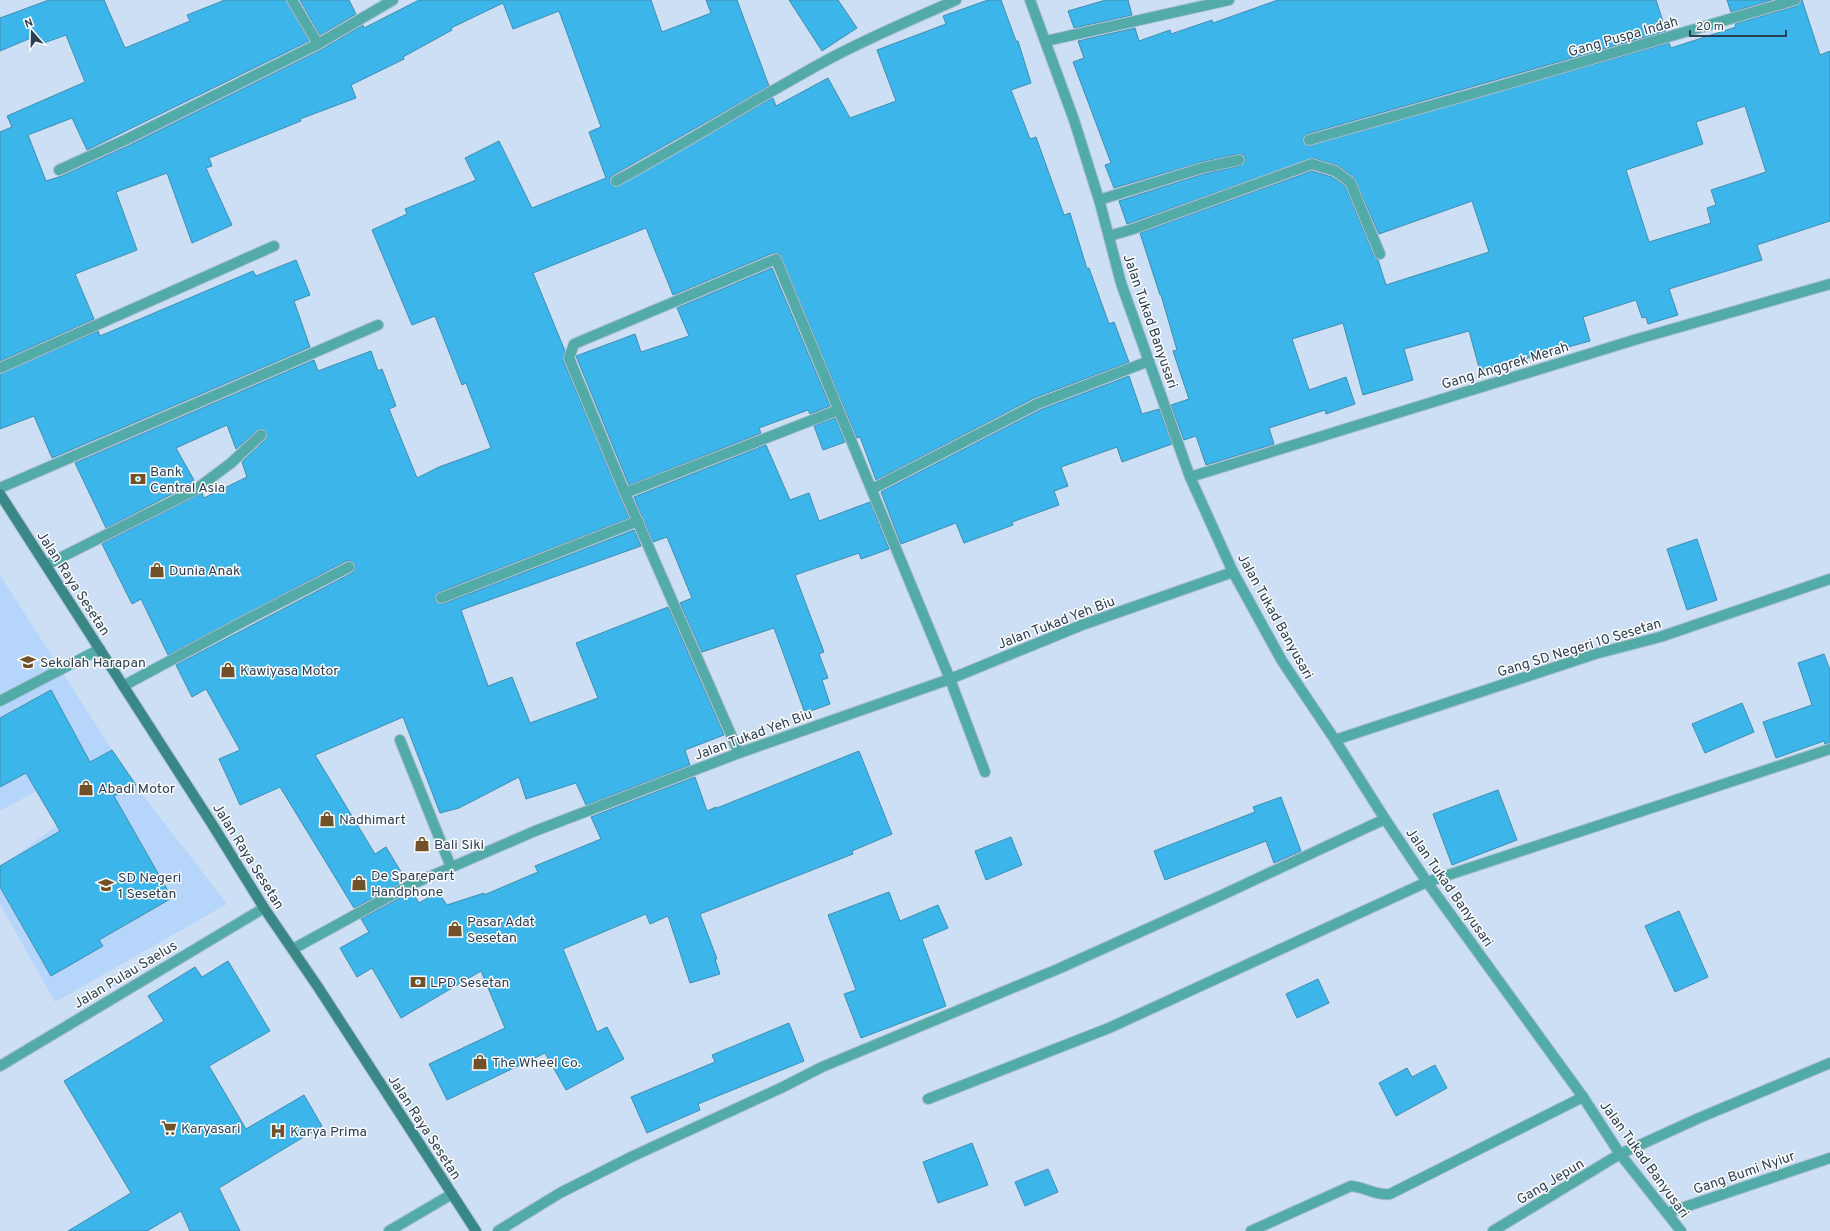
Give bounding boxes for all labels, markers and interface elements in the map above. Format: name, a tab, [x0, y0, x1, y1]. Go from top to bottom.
north arrow	[12, 12, 52, 52]
scale bar	[1690, 12, 1786, 38]
street label: Gang Puspa Indah	[1567, 14, 1680, 61]
text: N	[23, 16, 35, 31]
text: 20 m	[1696, 19, 1724, 35]
street label: Jalan Tukad Banyusari	[1119, 252, 1181, 391]
street label: Gang Anggrek Merah	[1440, 339, 1571, 394]
place label: Bank Central Asia	[150, 464, 225, 497]
bank icon: Bank Central Asia	[129, 470, 147, 488]
street label: Jalan Raya Sesetan	[32, 528, 113, 639]
street label: Jalan Tukad Banyusari	[1233, 551, 1316, 683]
shop icon: Dunia Anak	[148, 561, 166, 579]
place label: Dunia Anak	[169, 563, 240, 580]
street label: Jalan Tukad Yeh Biu	[995, 593, 1118, 654]
street label: Gang SD Negeri 10 Sesetan	[1495, 615, 1663, 681]
school or university icon: Sekolah Harapan	[19, 653, 37, 671]
place label: Sekolah Harapan	[40, 655, 146, 672]
shop icon: Kawiyasa Motor	[219, 661, 237, 679]
place label: Kawiyasa Motor	[240, 663, 339, 680]
street label: Jalan Tukad Yeh Biu	[692, 706, 815, 765]
shop icon: Abadi Motor	[77, 779, 95, 797]
place label: Abadi Motor	[98, 781, 176, 798]
street label: Jalan Raya Sesetan	[208, 801, 287, 913]
shop icon: Nadhimart	[318, 810, 336, 828]
place label: Nadhimart	[339, 812, 406, 829]
street label: Jalan Tukad Banyusari	[1401, 825, 1496, 951]
shop icon: Bali Siki	[413, 835, 431, 853]
place label: Bali Siki	[434, 837, 484, 854]
place label: De Sparepart Handphone	[371, 868, 455, 901]
place label: SD Negeri 1 Sesetan	[118, 870, 181, 903]
shop icon: De Sparepart Handphone	[350, 874, 368, 892]
school or university icon: SD Negeri 1 Sesetan	[97, 876, 115, 894]
place label: Pasar Adat Sesetan	[467, 914, 535, 947]
shop icon: Pasar Adat Sesetan	[446, 920, 464, 938]
street label: Jalan Pulau Saelus	[71, 938, 181, 1013]
bank icon: LPD Sesetan	[409, 973, 427, 991]
place label: LPD Sesetan	[430, 975, 509, 992]
shop icon: The Wheel Co.	[471, 1053, 489, 1071]
place label: The Wheel Co.	[492, 1055, 581, 1072]
street label: Jalan Raya Sesetan	[383, 1072, 464, 1183]
street label: Jalan Tukad Banyusari	[1595, 1098, 1692, 1222]
supermarket icon: Karyasari	[160, 1119, 178, 1137]
place label: Karyasari	[181, 1121, 241, 1138]
hospital icon: Karya Prima	[269, 1122, 287, 1140]
place label: Karya Prima	[290, 1124, 367, 1141]
street label: Gang Bumi Nyiur	[1691, 1148, 1798, 1199]
street label: Gang Jepun	[1514, 1156, 1588, 1209]

